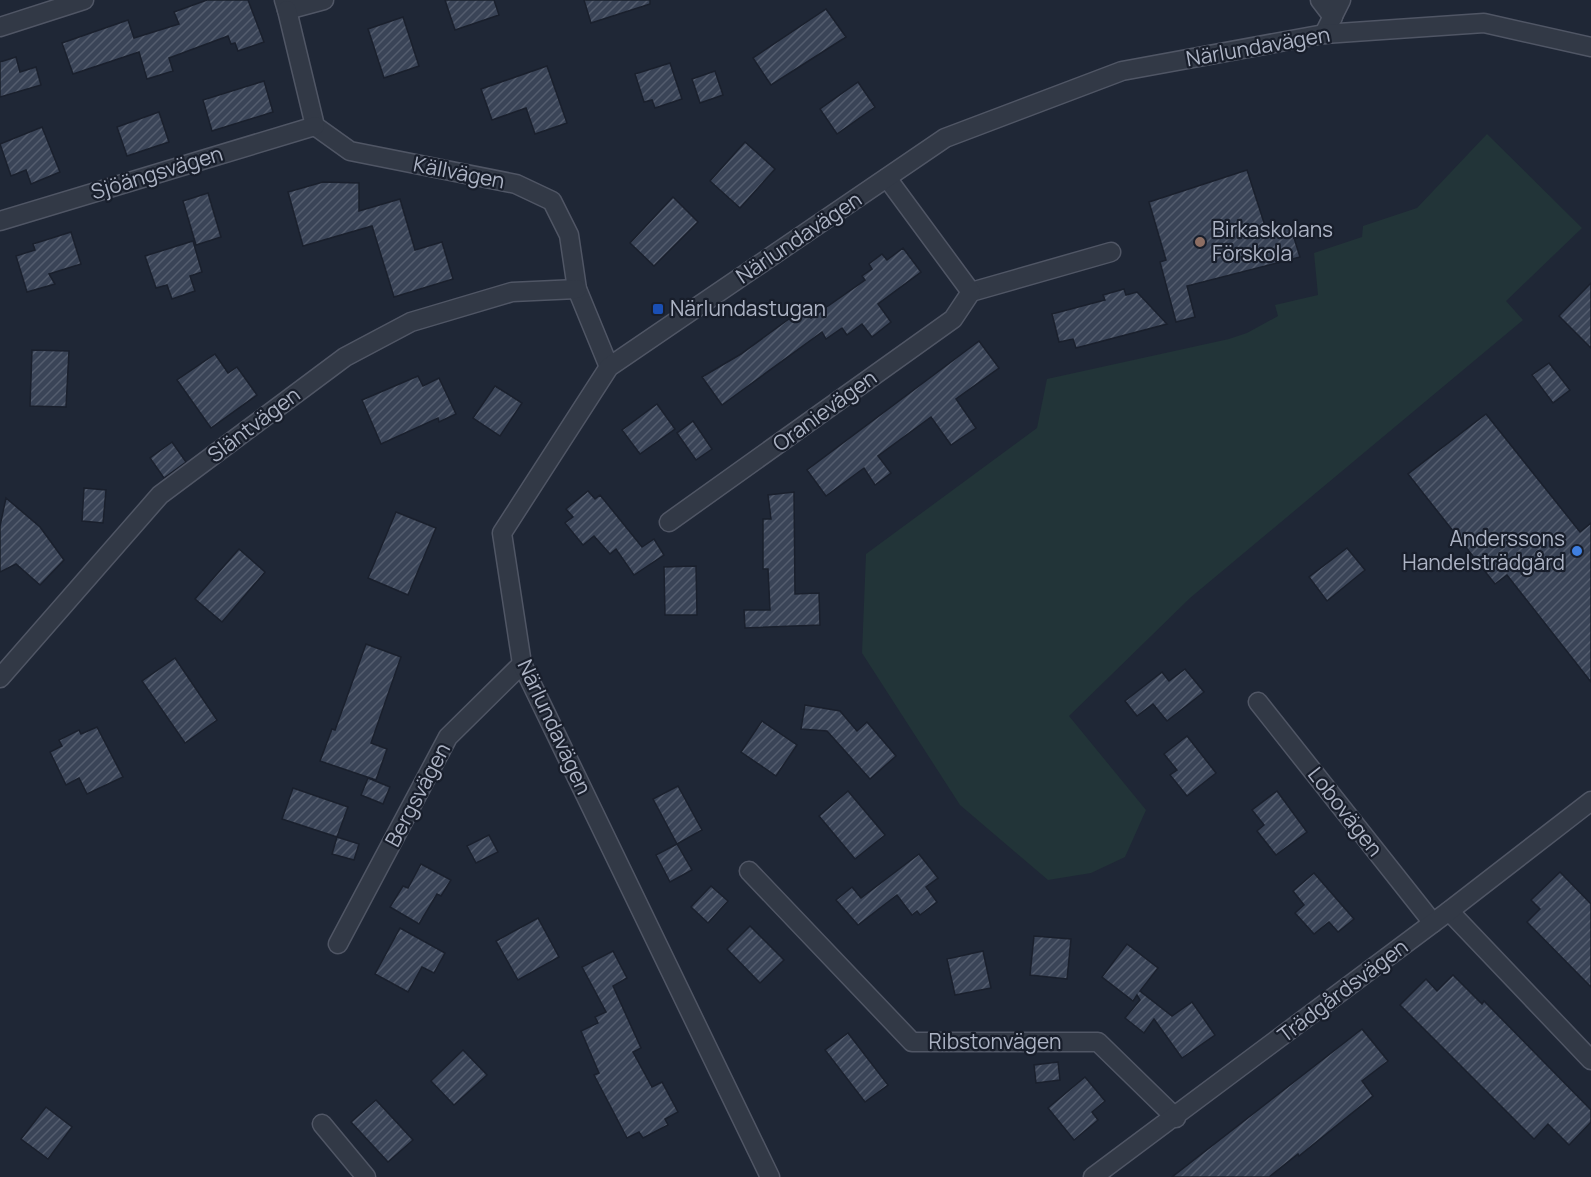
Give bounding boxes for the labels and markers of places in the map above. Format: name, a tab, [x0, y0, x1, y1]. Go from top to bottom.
place label: Birkaskolans Förskola	[1212, 215, 1333, 267]
marker: Birkaskolans Förskola	[1193, 235, 1207, 249]
place label: Närlundastugan	[670, 294, 826, 322]
marker: Närlundastugan	[651, 302, 665, 316]
place label: Anderssons Handelsträdgård	[1402, 524, 1565, 576]
marker: Anderssons Handelsträdgård	[1570, 544, 1584, 558]

